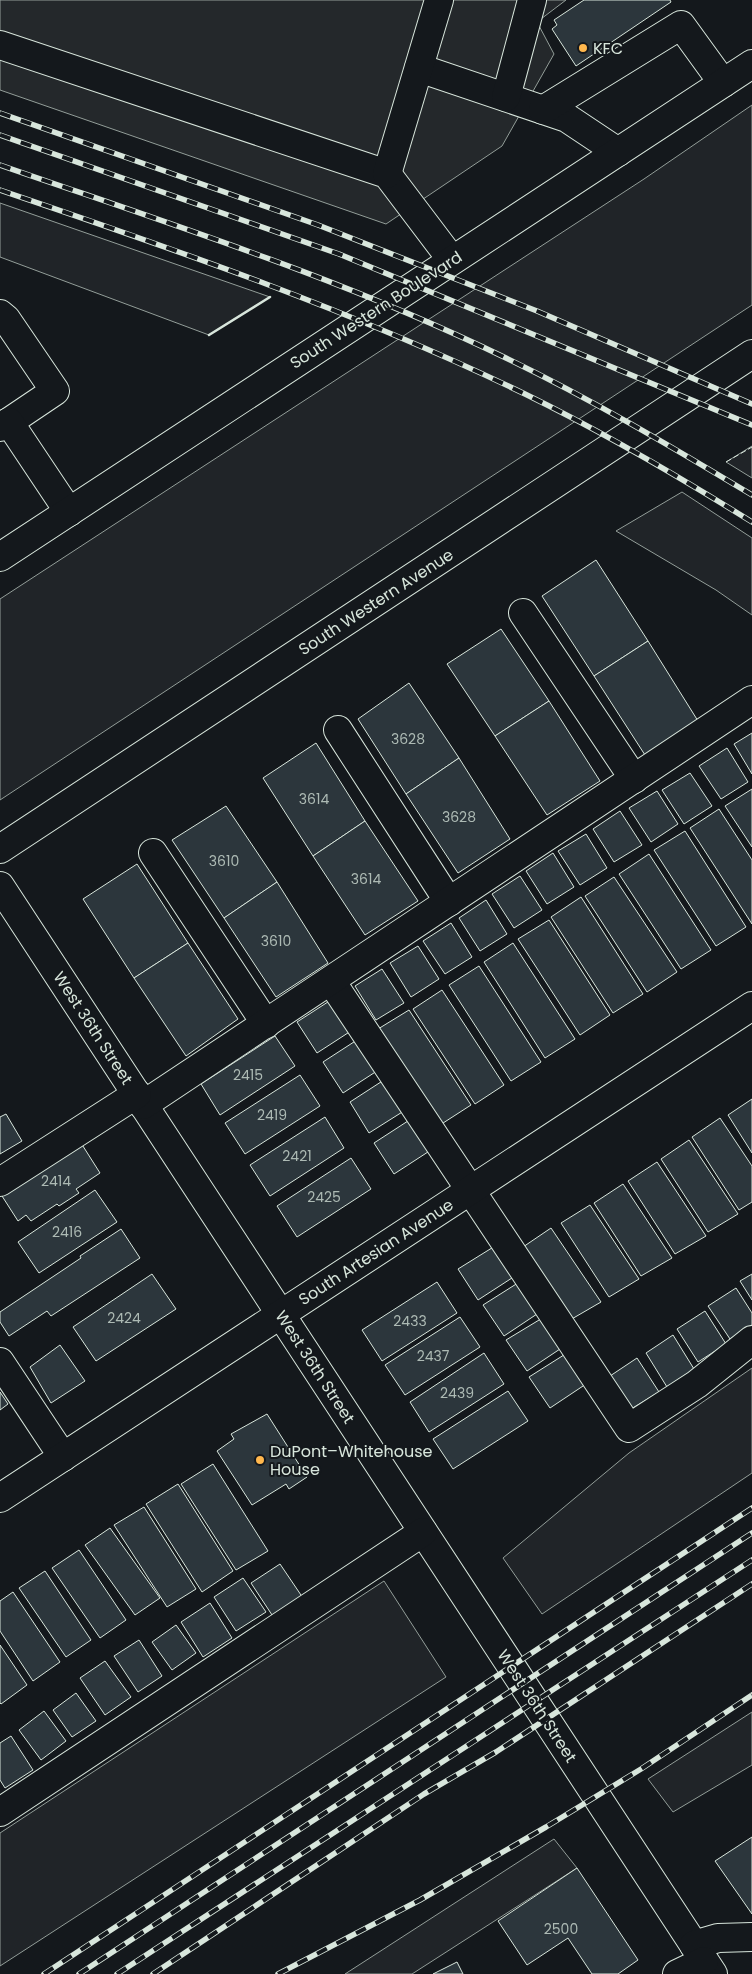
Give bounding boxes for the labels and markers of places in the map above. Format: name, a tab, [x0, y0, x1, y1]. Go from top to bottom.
place label: KFC	[593, 37, 623, 60]
marker: KFC	[577, 42, 589, 54]
place label: DuPont–Whitehouse House	[270, 1440, 433, 1481]
marker: DuPont–Whitehouse House	[254, 1454, 266, 1466]

